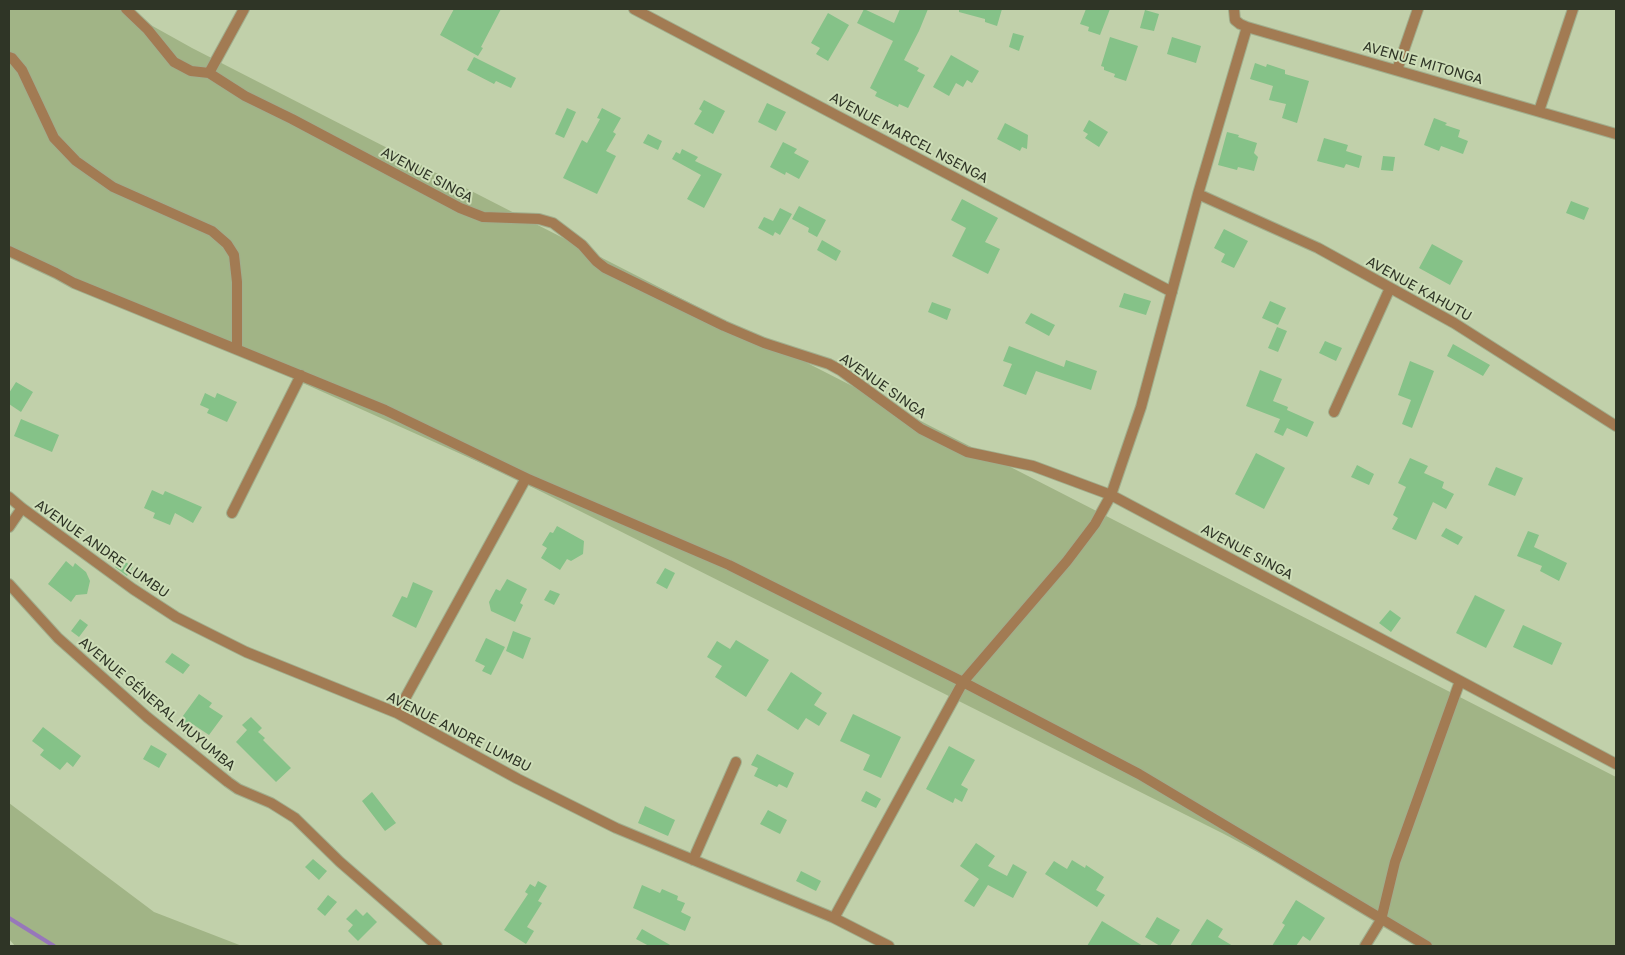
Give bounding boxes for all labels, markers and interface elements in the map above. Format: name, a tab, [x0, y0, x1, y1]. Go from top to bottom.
street label: AVENUE MITONGA	[1361, 38, 1485, 88]
street label: AVENUE MARCEL NSENGA	[827, 89, 991, 187]
street label: AVENUE SINGA	[378, 144, 476, 206]
street label: AVENUE KAHUTU	[1363, 253, 1475, 325]
street label: AVENUE SINGA	[836, 350, 930, 422]
street label: AVENUE ANDRE LUMBU	[32, 496, 172, 602]
street label: AVENUE SINGA	[1198, 521, 1296, 583]
street label: AVENUE GÉNERAL MUYUMBA	[75, 634, 239, 774]
street label: AVENUE ANDRE LUMBU	[384, 688, 534, 776]

